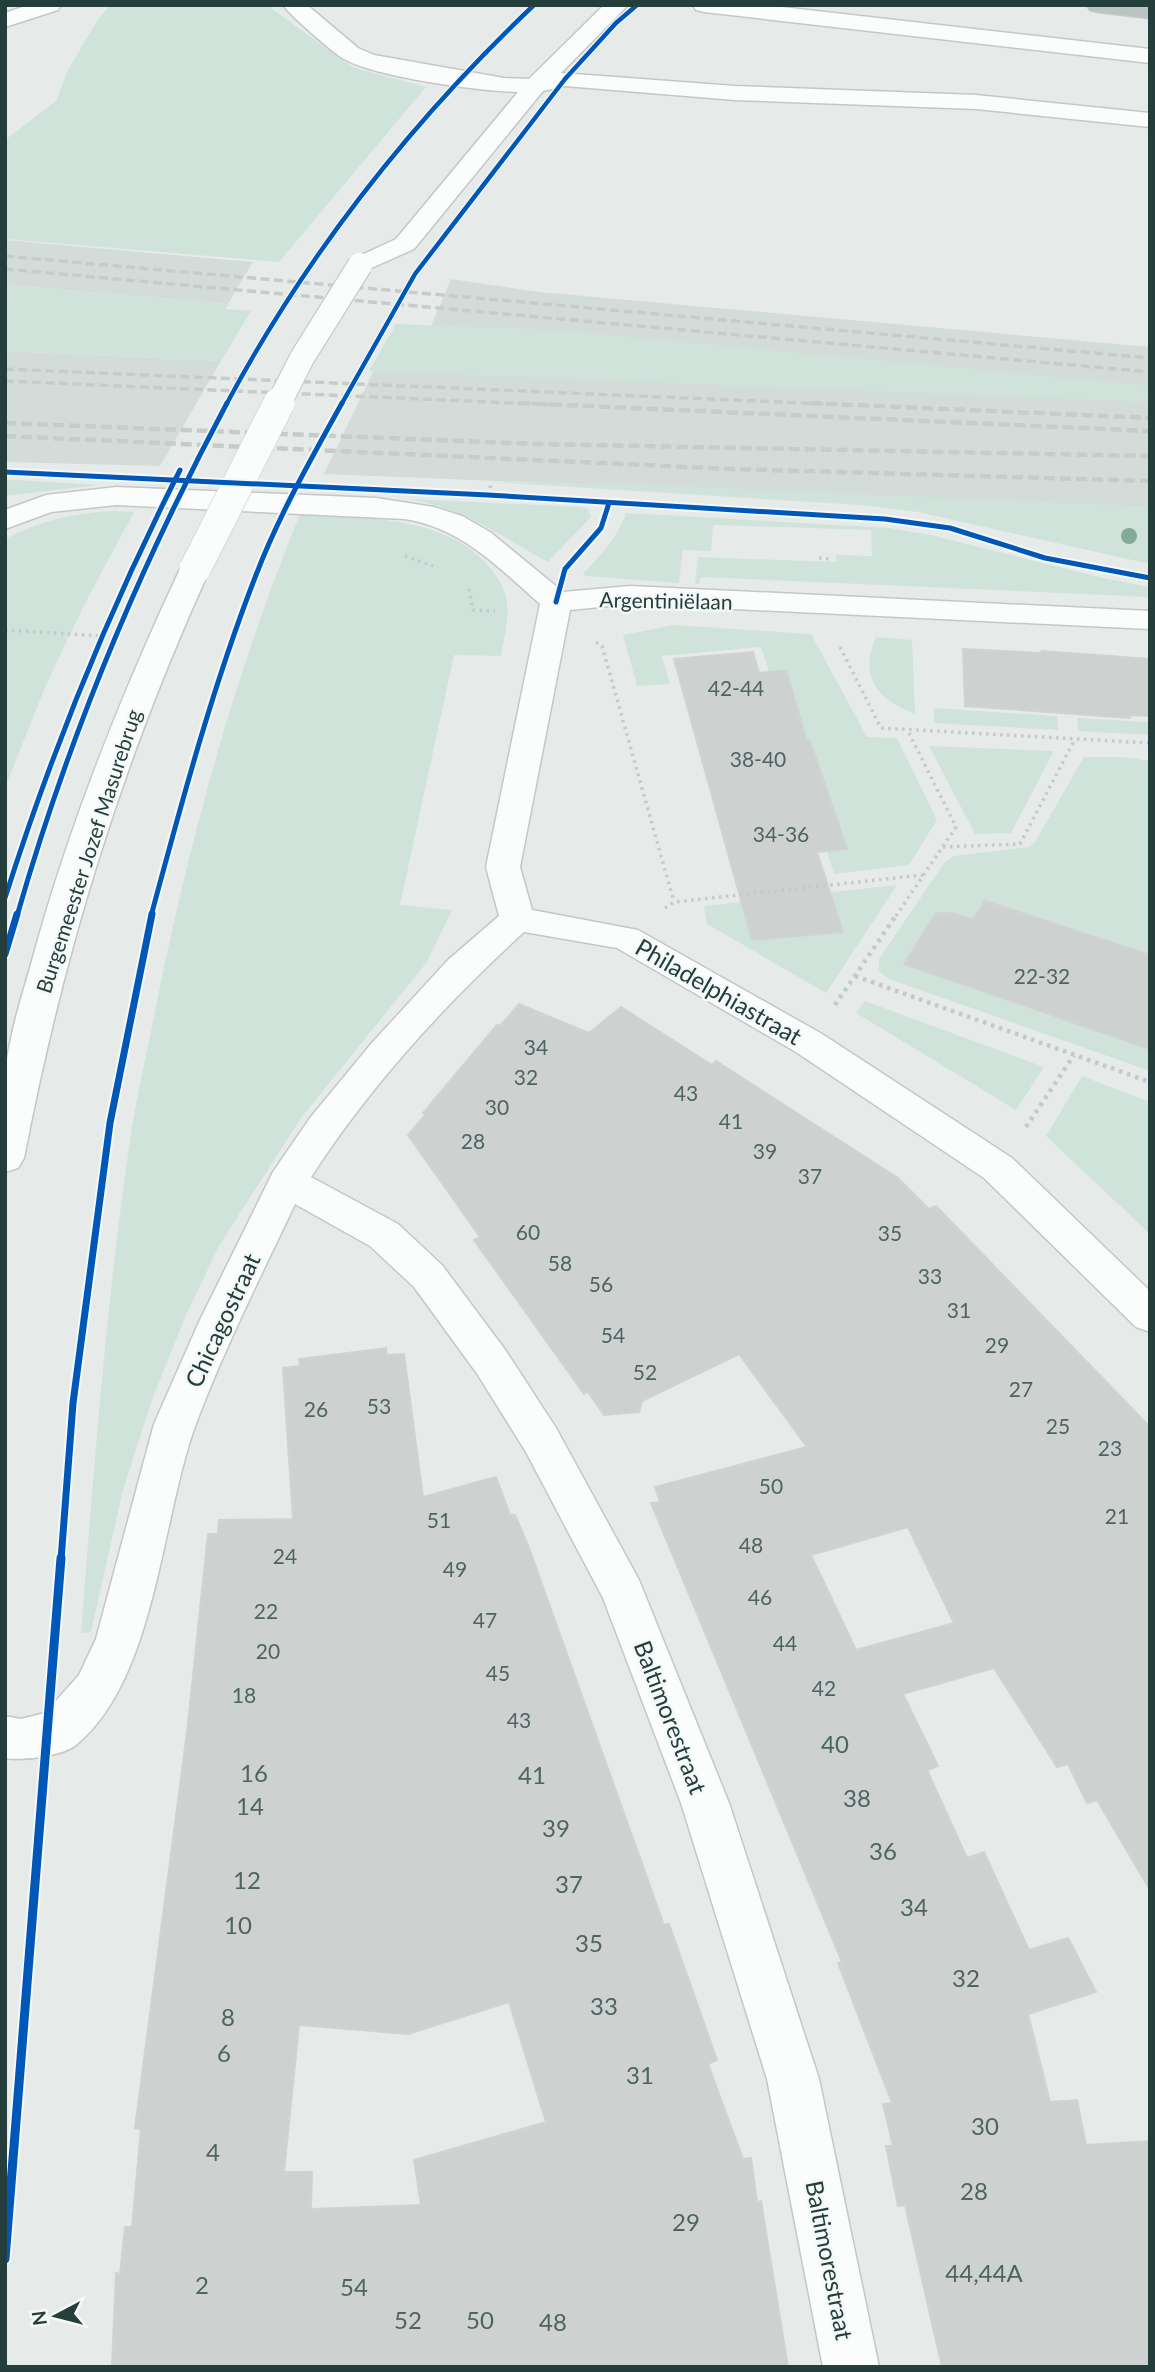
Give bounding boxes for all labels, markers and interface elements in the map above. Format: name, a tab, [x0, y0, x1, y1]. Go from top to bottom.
street label: Argentiniëlaan	[599, 586, 733, 614]
house number: 42-44	[708, 675, 764, 700]
street label: Burgemeester Jozef Masurebrug	[30, 706, 146, 996]
house number: 38-40	[730, 746, 786, 771]
house number: 34-36	[753, 821, 809, 846]
street label: Philadelphiastraat	[631, 932, 808, 1051]
house number: 22-32	[1014, 963, 1070, 988]
house number: 34	[524, 1034, 548, 1059]
house number: 32	[514, 1064, 538, 1089]
house number: 43	[674, 1080, 698, 1105]
house number: 30	[485, 1094, 509, 1119]
house number: 41	[719, 1108, 743, 1133]
house number: 28	[461, 1128, 485, 1153]
house number: 39	[753, 1138, 777, 1163]
house number: 37	[798, 1163, 822, 1188]
house number: 60	[516, 1219, 540, 1244]
house number: 35	[878, 1220, 902, 1245]
street label: Chicagostraat	[178, 1248, 266, 1392]
house number: 58	[548, 1250, 572, 1275]
house number: 33	[918, 1263, 942, 1288]
house number: 56	[589, 1271, 613, 1296]
house number: 31	[947, 1297, 971, 1322]
house number: 54	[601, 1322, 625, 1347]
house number: 29	[985, 1332, 1009, 1357]
house number: 52	[633, 1359, 657, 1384]
house number: 27	[1009, 1376, 1033, 1401]
house number: 53	[367, 1393, 391, 1418]
house number: 26	[304, 1396, 328, 1421]
house number: 25	[1046, 1413, 1070, 1438]
house number: 23	[1098, 1435, 1122, 1460]
house number: 50	[759, 1473, 783, 1498]
house number: 21	[1105, 1503, 1129, 1528]
house number: 51	[427, 1507, 451, 1532]
house number: 48	[739, 1532, 763, 1557]
house number: 24	[273, 1543, 297, 1568]
house number: 49	[443, 1556, 467, 1581]
house number: 46	[748, 1584, 772, 1609]
house number: 22	[254, 1598, 278, 1623]
house number: 47	[473, 1607, 497, 1632]
house number: 44	[773, 1630, 797, 1655]
street label: Baltimorestraat	[628, 1636, 714, 1798]
house number: 20	[256, 1638, 280, 1663]
house number: 45	[486, 1660, 510, 1685]
house number: 42	[812, 1675, 836, 1700]
house number: 18	[232, 1682, 256, 1707]
house number: 43	[507, 1707, 531, 1732]
house number: 40	[821, 1729, 849, 1758]
house number: 16	[240, 1758, 268, 1787]
house number: 41	[518, 1760, 546, 1789]
house number: 38	[843, 1783, 871, 1812]
house number: 14	[236, 1791, 264, 1820]
house number: 39	[542, 1813, 570, 1842]
house number: 36	[869, 1836, 897, 1865]
house number: 12	[233, 1865, 261, 1894]
house number: 37	[555, 1869, 583, 1898]
house number: 34	[900, 1892, 928, 1921]
house number: 10	[224, 1910, 252, 1939]
house number: 35	[575, 1928, 603, 1957]
house number: 32	[952, 1963, 980, 1992]
house number: 33	[590, 1991, 618, 2020]
house number: 8	[221, 2002, 235, 2031]
house number: 6	[217, 2038, 231, 2067]
house number: 31	[626, 2060, 654, 2089]
house number: 30	[971, 2111, 999, 2140]
house number: 4	[206, 2137, 220, 2166]
house number: 28	[960, 2176, 988, 2205]
street label: Baltimorestraat	[800, 2178, 860, 2343]
house number: 29	[672, 2207, 700, 2236]
house number: 44,44A	[945, 2258, 1023, 2287]
house number: 2	[195, 2270, 209, 2299]
house number: 54	[340, 2272, 368, 2301]
north arrow	[21, 2281, 91, 2351]
house number: 52	[394, 2305, 422, 2334]
house number: 50	[466, 2305, 494, 2334]
house number: 48	[539, 2307, 567, 2336]
text: N	[26, 2309, 51, 2327]

